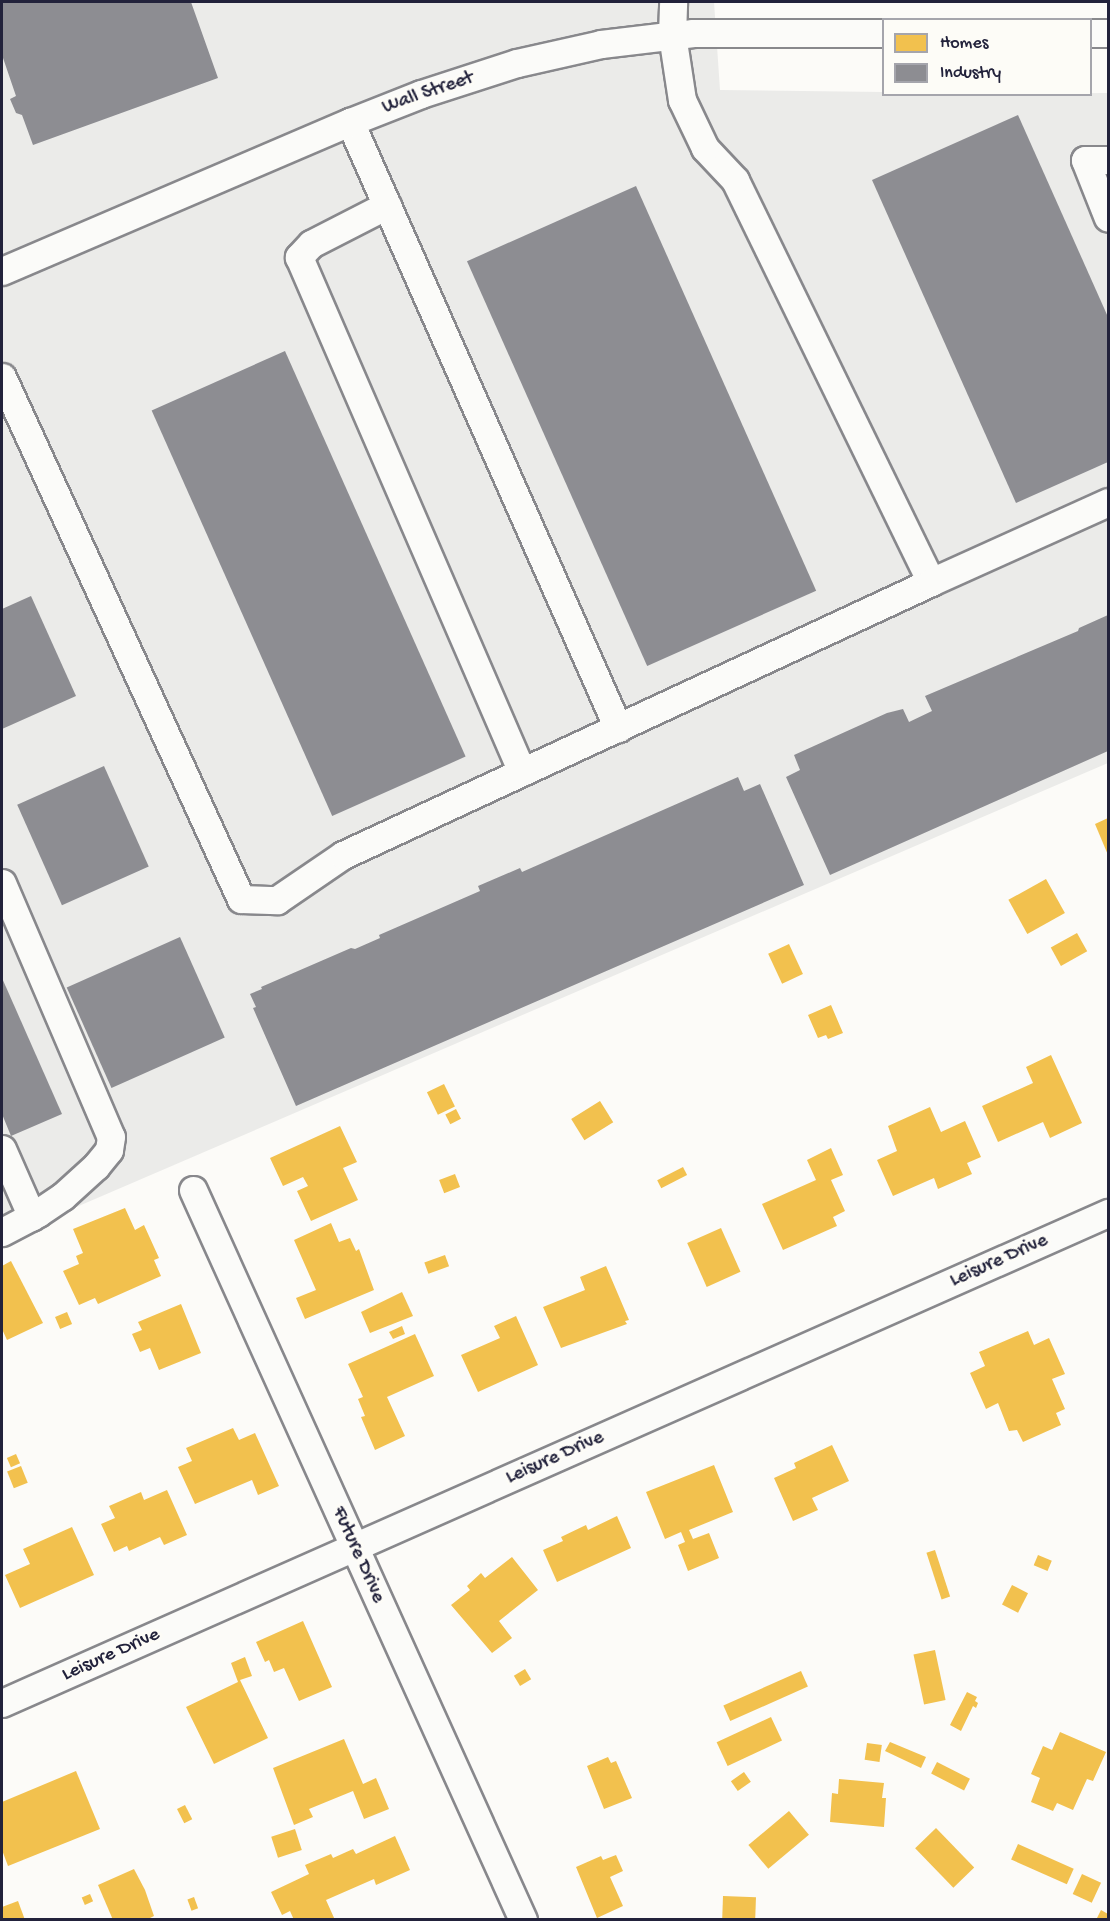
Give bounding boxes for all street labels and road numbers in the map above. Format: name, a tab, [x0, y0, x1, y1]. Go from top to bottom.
street label: Wall Street	[379, 66, 477, 120]
street label: Leisure Drive	[946, 1229, 1052, 1293]
street label: Leisure Drive	[502, 1426, 608, 1490]
street label: Future Drive	[326, 1503, 390, 1607]
street label: Leisure Drive	[58, 1623, 164, 1687]

